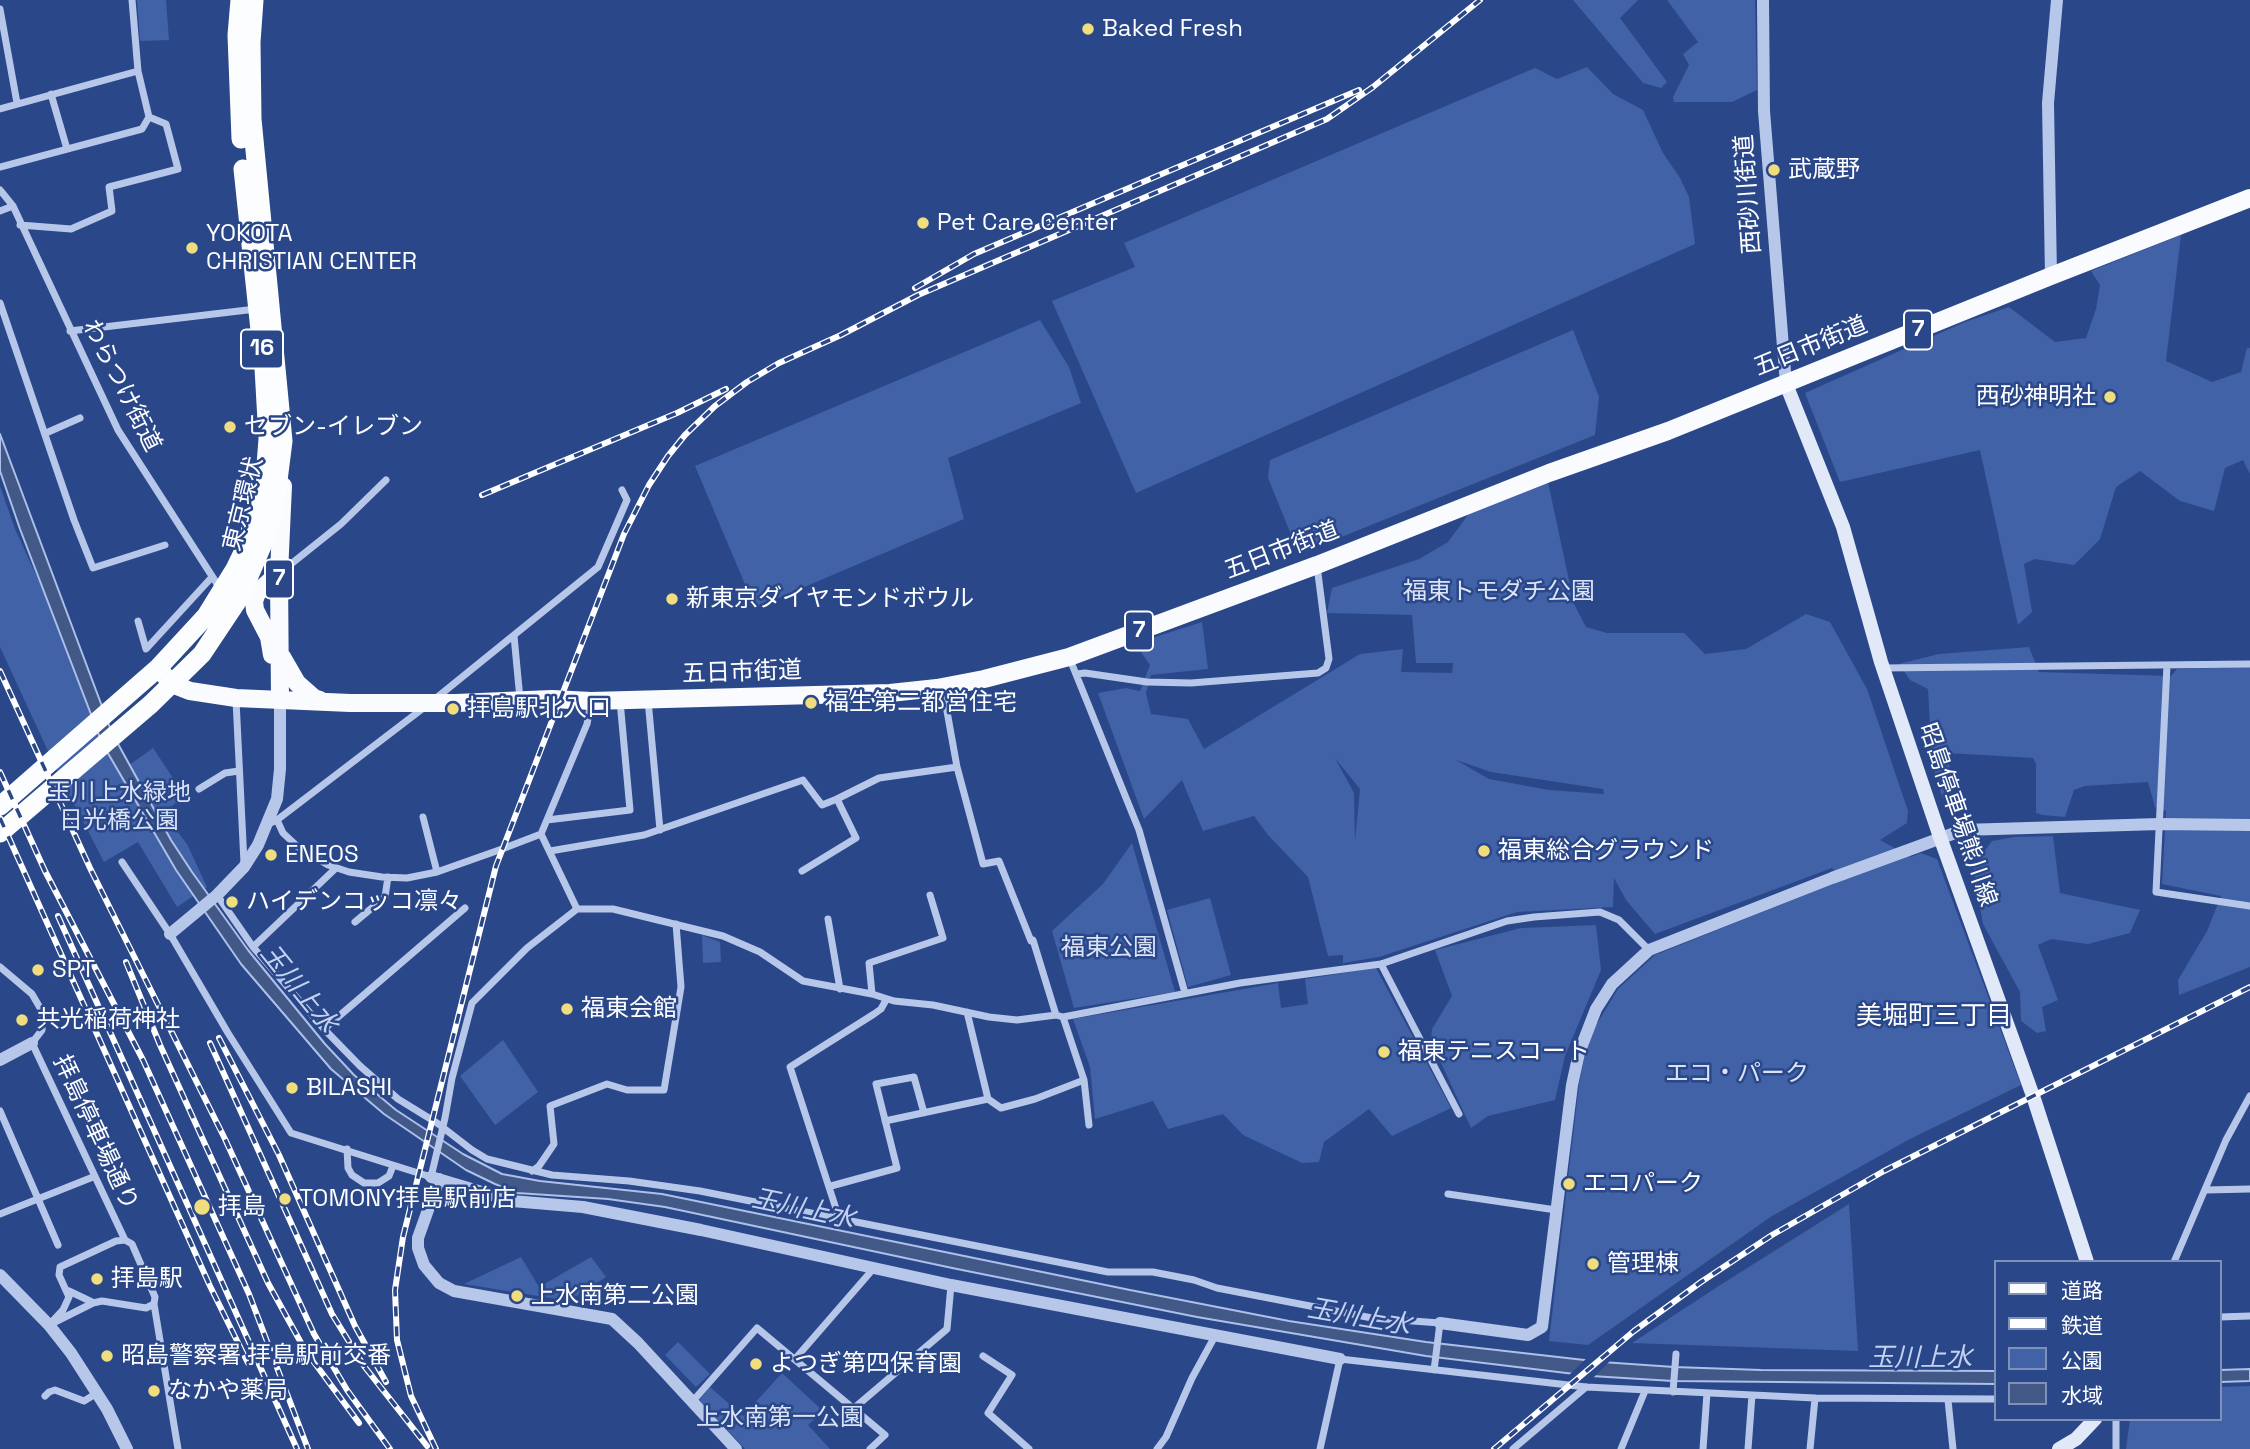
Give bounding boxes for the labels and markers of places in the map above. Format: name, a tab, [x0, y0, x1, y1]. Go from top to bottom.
place label: Baked Fresh	[1102, 15, 1243, 43]
marker: Baked Fresh	[1080, 21, 1096, 37]
place label: 武蔵野	[1788, 156, 1860, 184]
marker: 武蔵野	[1766, 162, 1782, 178]
place label: Pet Care Center	[937, 209, 1118, 237]
marker: Pet Care Center	[915, 215, 931, 231]
place label: YOKOTA CHRISTIAN CENTER	[206, 220, 417, 276]
marker: YOKOTA CHRISTIAN CENTER	[184, 240, 200, 256]
place label: 西砂神明社	[1976, 383, 2096, 411]
marker: 西砂神明社	[2102, 389, 2118, 405]
place label: セブン-イレブン	[244, 413, 423, 441]
marker: セブン-イレブン	[222, 419, 238, 435]
place label: 新東京ダイヤモンドボウル	[686, 585, 974, 613]
marker: 新東京ダイヤモンドボウル	[664, 591, 680, 607]
place label: 福生第二都営住宅	[825, 689, 1017, 717]
place label: 拝島駅北入口	[467, 695, 611, 723]
marker: 福生第二都営住宅	[803, 695, 819, 711]
marker: 拝島駅北入口	[445, 701, 461, 717]
place label: 福東総合グラウンド	[1498, 837, 1714, 865]
place label: ENEOS	[285, 841, 359, 869]
marker: 福東総合グラウンド	[1476, 843, 1492, 859]
marker: ENEOS	[263, 847, 279, 863]
place label: ハイデンコッコ凛々	[246, 888, 462, 916]
marker: ハイデンコッコ凛々	[224, 894, 240, 910]
place label: SPT	[52, 956, 95, 984]
marker: SPT	[30, 962, 46, 978]
place label: 福東会館	[581, 995, 677, 1023]
marker: 福東会館	[559, 1001, 575, 1017]
place label: 共光稲荷神社	[36, 1006, 180, 1034]
marker: 共光稲荷神社	[14, 1012, 30, 1028]
place label: 福東テニスコート	[1398, 1038, 1590, 1066]
marker: 福東テニスコート	[1376, 1044, 1392, 1060]
place label: BILASHI	[306, 1074, 392, 1102]
marker: BILASHI	[284, 1080, 300, 1096]
place label: エコパーク	[1583, 1170, 1703, 1198]
marker: エコパーク	[1561, 1176, 1577, 1192]
place label: TOMONY拝島駅前店	[299, 1185, 516, 1213]
marker: TOMONY拝島駅前店	[277, 1191, 293, 1207]
place label: 拝島	[218, 1193, 266, 1221]
marker: 拝島	[192, 1197, 212, 1217]
place label: 管理棟	[1607, 1250, 1679, 1278]
marker: 管理棟	[1585, 1256, 1601, 1272]
place label: 拝島駅	[111, 1265, 183, 1293]
marker: 拝島駅	[89, 1271, 105, 1287]
place label: 上水南第二公園	[531, 1282, 699, 1310]
marker: 上水南第二公園	[509, 1288, 525, 1304]
place label: 昭島警察署 拝島駅前交番	[121, 1342, 391, 1370]
marker: 昭島警察署 拝島駅前交番	[99, 1348, 115, 1364]
place label: よつぎ第四保育園	[770, 1350, 962, 1378]
marker: よつぎ第四保育園	[748, 1356, 764, 1372]
place label: なかや薬局	[168, 1377, 288, 1405]
marker: なかや薬局	[146, 1383, 162, 1399]

